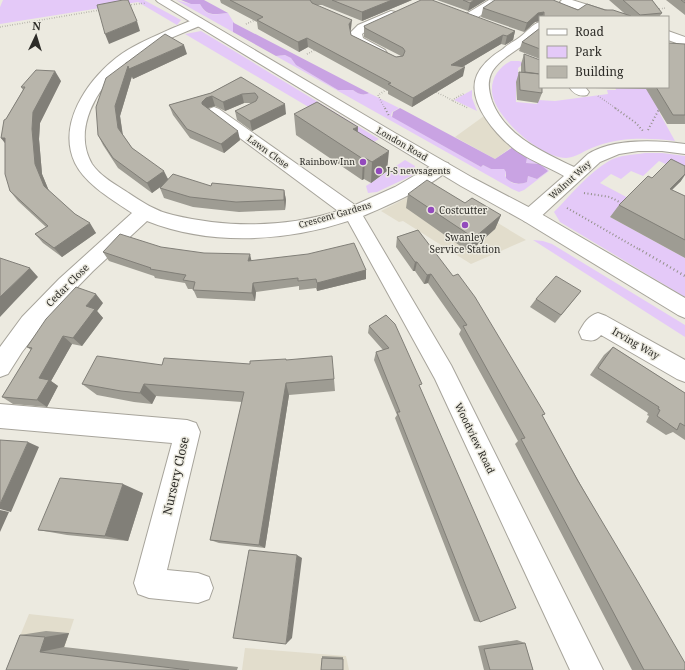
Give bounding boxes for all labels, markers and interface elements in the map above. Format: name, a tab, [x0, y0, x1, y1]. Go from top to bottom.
north arrow	[16, 16, 56, 56]
legend	[539, 16, 669, 88]
text: N	[32, 18, 42, 33]
text: Road	[575, 23, 605, 40]
text: Park	[575, 43, 603, 60]
text: Building	[575, 63, 624, 80]
street label: London Road	[374, 124, 431, 164]
street label: Lawn Close	[245, 132, 292, 171]
place label: Rainbow Inn	[300, 155, 355, 168]
marker: Rainbow Inn	[358, 157, 368, 167]
street label: Walnut Way	[546, 157, 594, 202]
place label: J-S newsagents	[386, 164, 450, 177]
marker: J-S newsagents	[374, 166, 384, 176]
street label: Crescent Gardens	[297, 198, 373, 231]
place label: Costcutter	[439, 203, 488, 217]
marker: Costcutter	[426, 205, 436, 215]
marker: Swanley Service Station	[460, 220, 470, 230]
place label: Swanley Service Station	[430, 230, 501, 256]
street label: Cedar Close	[42, 260, 92, 310]
street label: Irving Way	[610, 324, 663, 362]
street label: Woodview Road	[452, 400, 498, 476]
street label: Nursery Close	[158, 435, 193, 517]

